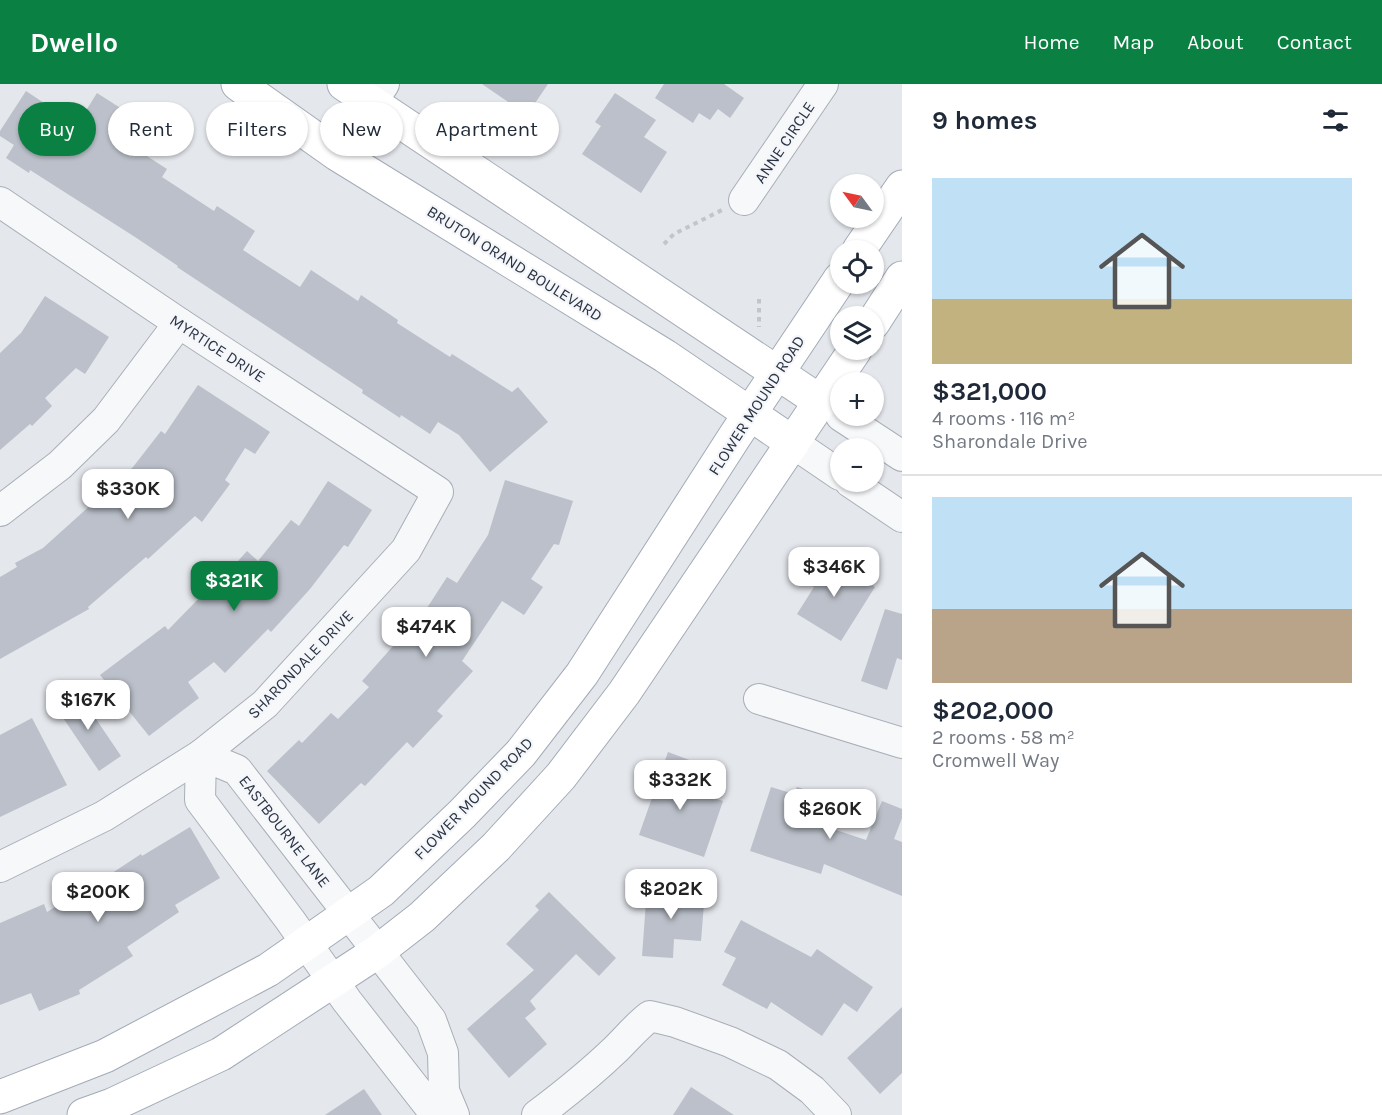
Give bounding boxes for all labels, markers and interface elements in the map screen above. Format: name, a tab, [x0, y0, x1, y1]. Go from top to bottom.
text: Dwello	[30, 26, 118, 59]
text: Home	[1024, 30, 1080, 54]
text: Map	[1113, 30, 1154, 54]
text: About	[1187, 30, 1244, 54]
text: Contact	[1277, 30, 1352, 54]
street label: ANNE CIRCLE	[750, 98, 819, 187]
chip: Buy	[18, 102, 96, 156]
chip: Rent	[108, 102, 194, 156]
chip: Filters	[206, 102, 308, 156]
chip: New	[320, 102, 403, 156]
chip: Apartment	[415, 102, 559, 156]
icon: filters	[1319, 104, 1352, 137]
text: 9 homes	[932, 105, 1038, 136]
north arrow	[830, 174, 884, 228]
map controls	[830, 174, 884, 492]
street label: BRUTON ORAND BOULEVARD	[424, 202, 606, 325]
icon: home	[1088, 217, 1196, 325]
button: locate	[830, 240, 884, 294]
button: layers	[830, 306, 884, 360]
street label: MYRTICE DRIVE	[166, 310, 269, 386]
street label: FLOWER MOUND ROAD	[704, 332, 809, 479]
button: +	[830, 372, 884, 426]
text: $321,000	[932, 376, 1047, 407]
text: 4 rooms · 116 m²	[932, 407, 1075, 430]
text: Sharondale Drive	[932, 430, 1088, 453]
button: −	[830, 438, 884, 492]
pin: $330K	[86, 469, 170, 520]
text: $330K	[96, 477, 160, 500]
icon: home	[1088, 536, 1196, 644]
pin: $346K	[792, 547, 876, 598]
text: $346K	[802, 555, 866, 578]
pin: $321K	[192, 561, 276, 612]
text: $321K	[205, 569, 263, 592]
street label: SHARONDALE DRIVE	[244, 606, 357, 723]
pin: $474K	[384, 607, 468, 658]
text: $474K	[396, 615, 456, 638]
pin: $167K	[46, 680, 130, 731]
text: $167K	[60, 688, 116, 711]
text: $202,000	[932, 695, 1054, 726]
text: 2 rooms · 58 m²	[932, 726, 1075, 749]
street label: FLOWER MOUND ROAD	[410, 733, 537, 863]
text: Cromwell Way	[932, 749, 1059, 772]
pin: $332K	[638, 760, 722, 811]
text: $332K	[648, 768, 712, 791]
street label: EASTBOURNE LANE	[235, 772, 334, 891]
pin: $260K	[788, 789, 872, 840]
text: $260K	[798, 797, 862, 820]
pin: $202K	[629, 869, 713, 920]
pin: $200K	[56, 872, 140, 923]
text: $202K	[639, 877, 703, 900]
text: $200K	[66, 880, 130, 903]

